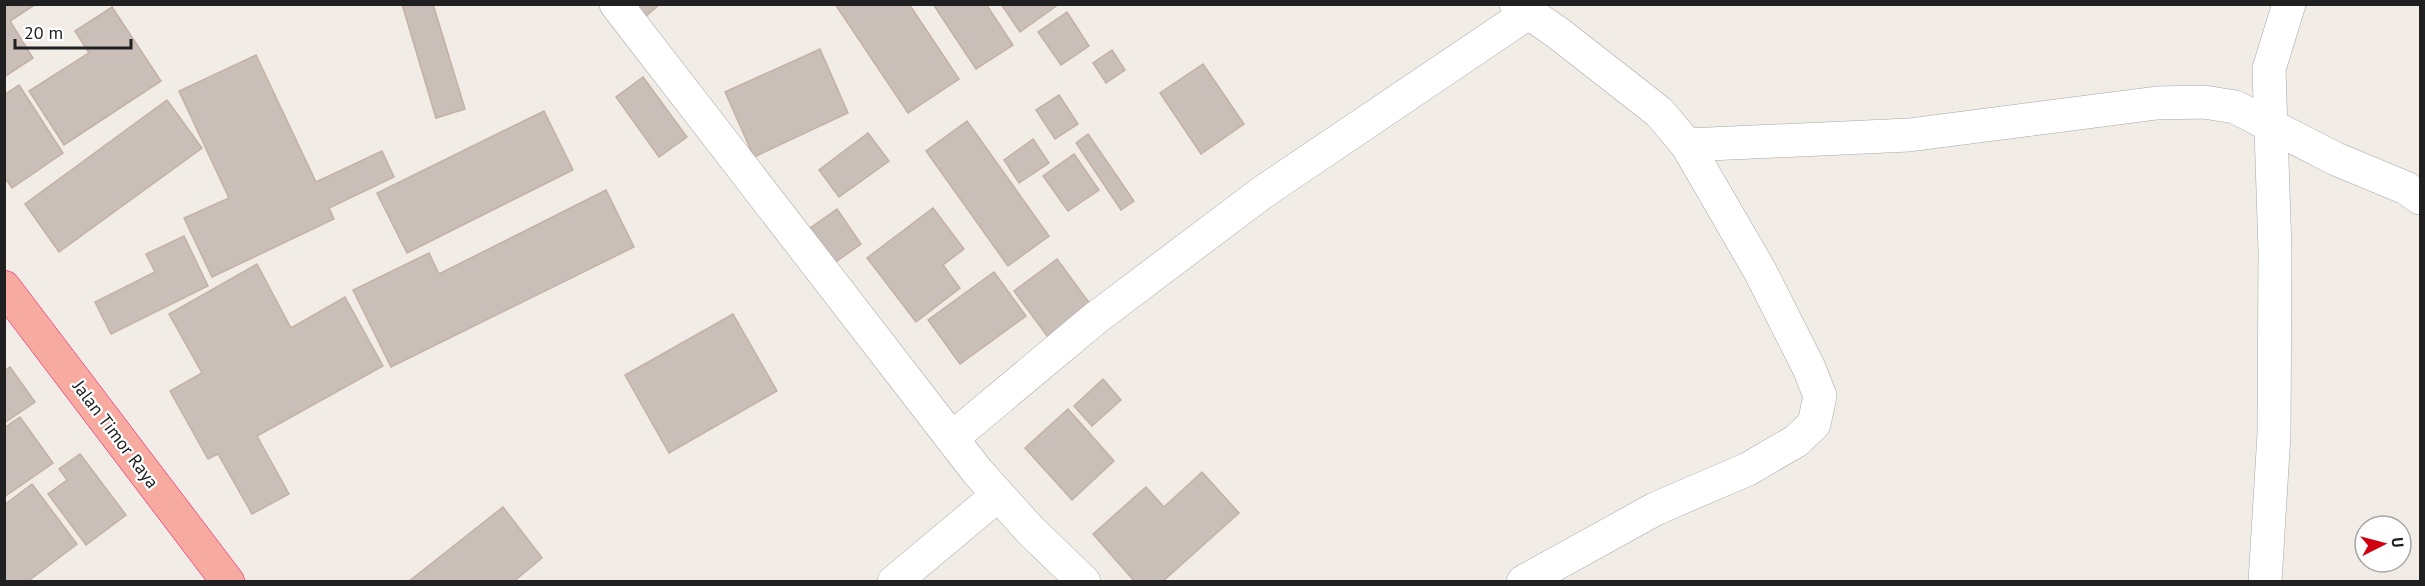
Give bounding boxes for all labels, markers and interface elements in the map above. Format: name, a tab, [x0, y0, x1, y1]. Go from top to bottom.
scale bar	[15, 12, 130, 50]
text: 20 m	[24, 21, 63, 44]
street label: Jalan Timor Raya	[67, 375, 164, 493]
north arrow	[2353, 514, 2413, 574]
text: U	[2387, 536, 2408, 548]

